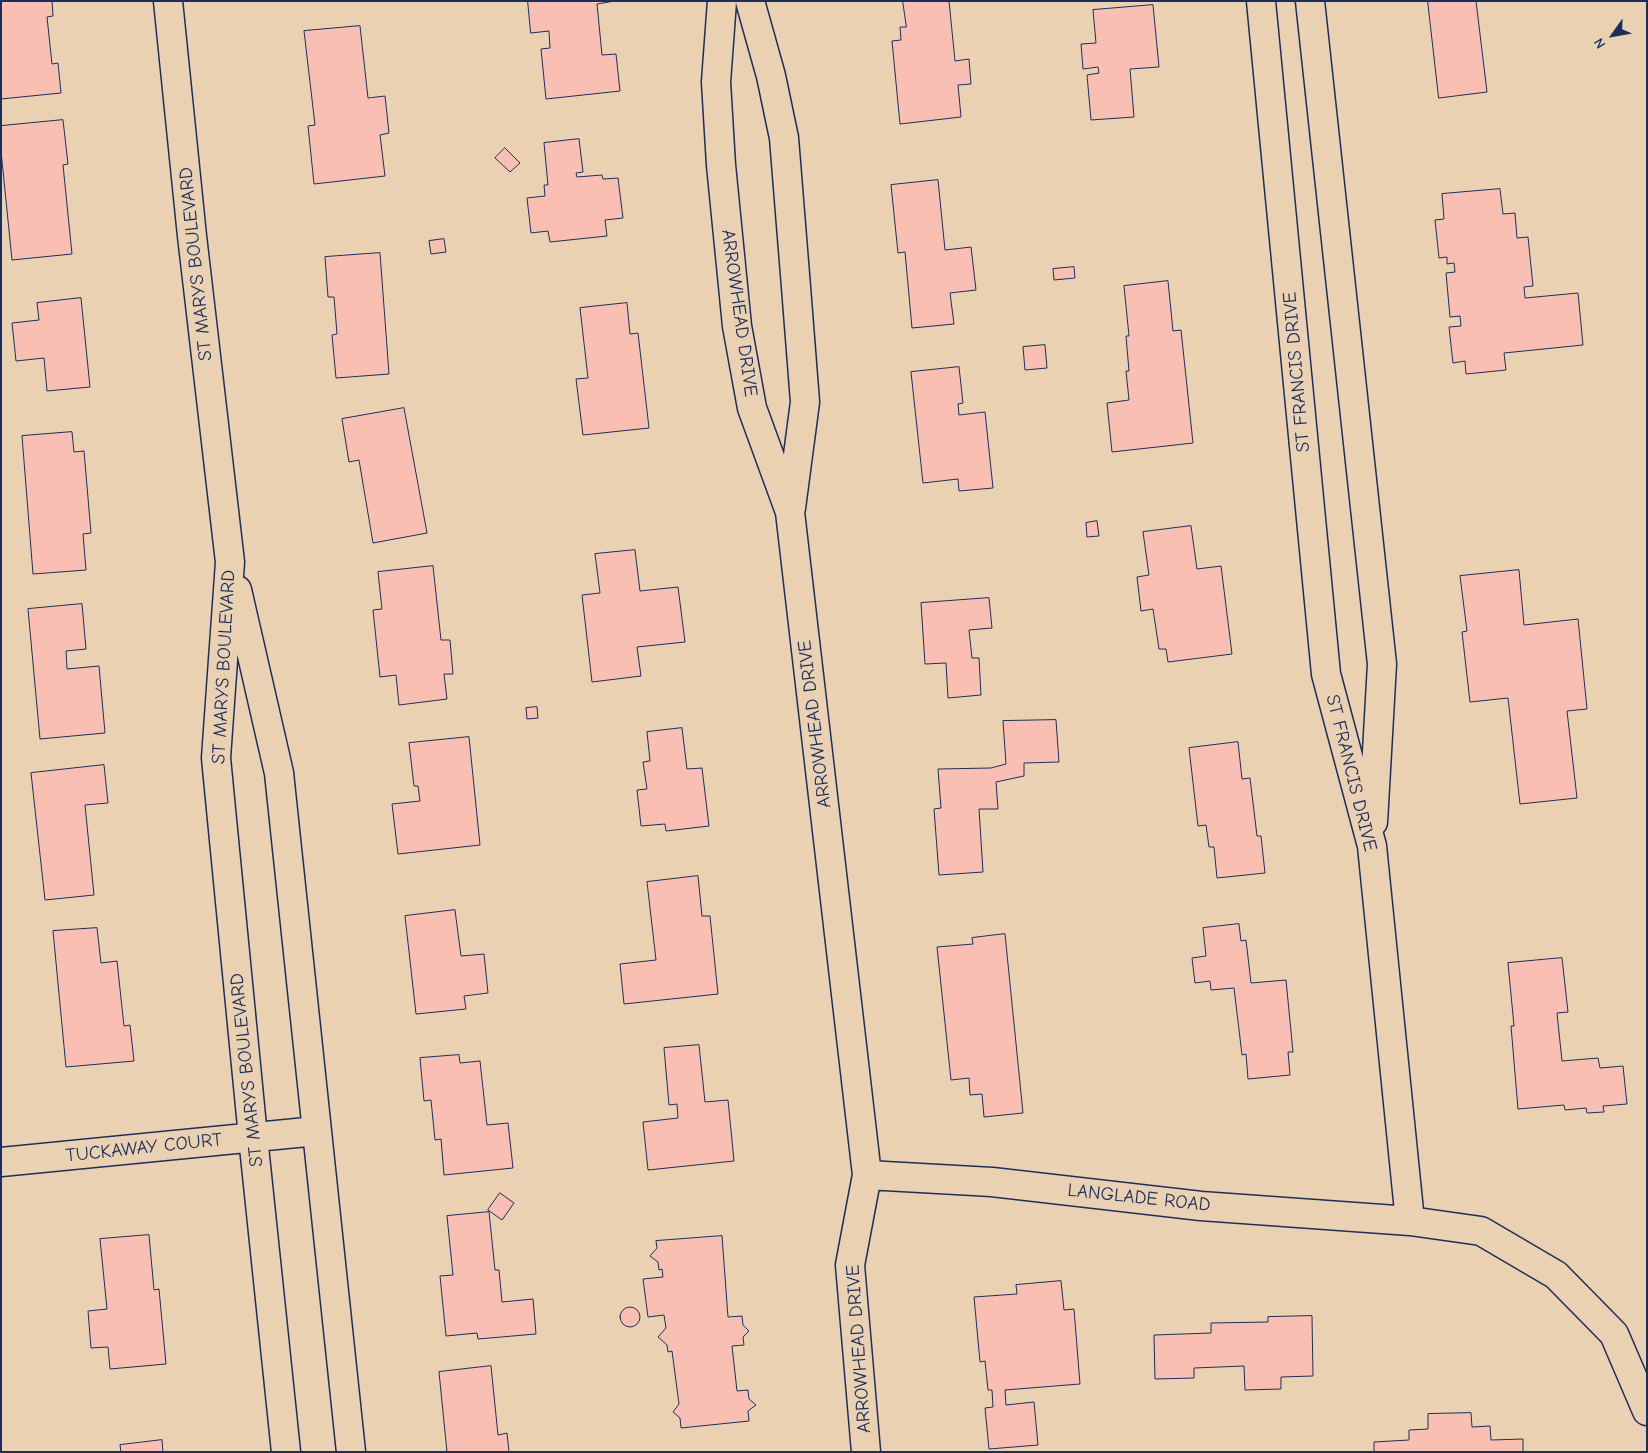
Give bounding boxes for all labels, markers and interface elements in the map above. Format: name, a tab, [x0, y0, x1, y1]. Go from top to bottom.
north arrow	[1588, 10, 1638, 60]
text: N	[1590, 35, 1609, 52]
street label: ST MARYS BOULEVARD	[174, 166, 218, 362]
street label: ARROWHEAD DRIVE	[716, 228, 762, 398]
street label: ST FRANCIS DRIVE	[1279, 291, 1315, 453]
street label: ST MARYS BOULEVARD	[208, 569, 240, 765]
street label: ARROWHEAD DRIVE	[793, 639, 837, 809]
street label: ST FRANCIS DRIVE	[1320, 692, 1382, 854]
street label: ST MARYS BOULEVARD	[225, 972, 269, 1168]
street label: TUCKAWAY COURT	[65, 1128, 223, 1168]
street label: LANGLADE ROAD	[1066, 1179, 1212, 1217]
street label: ARROWHEAD DRIVE	[842, 1264, 876, 1434]

